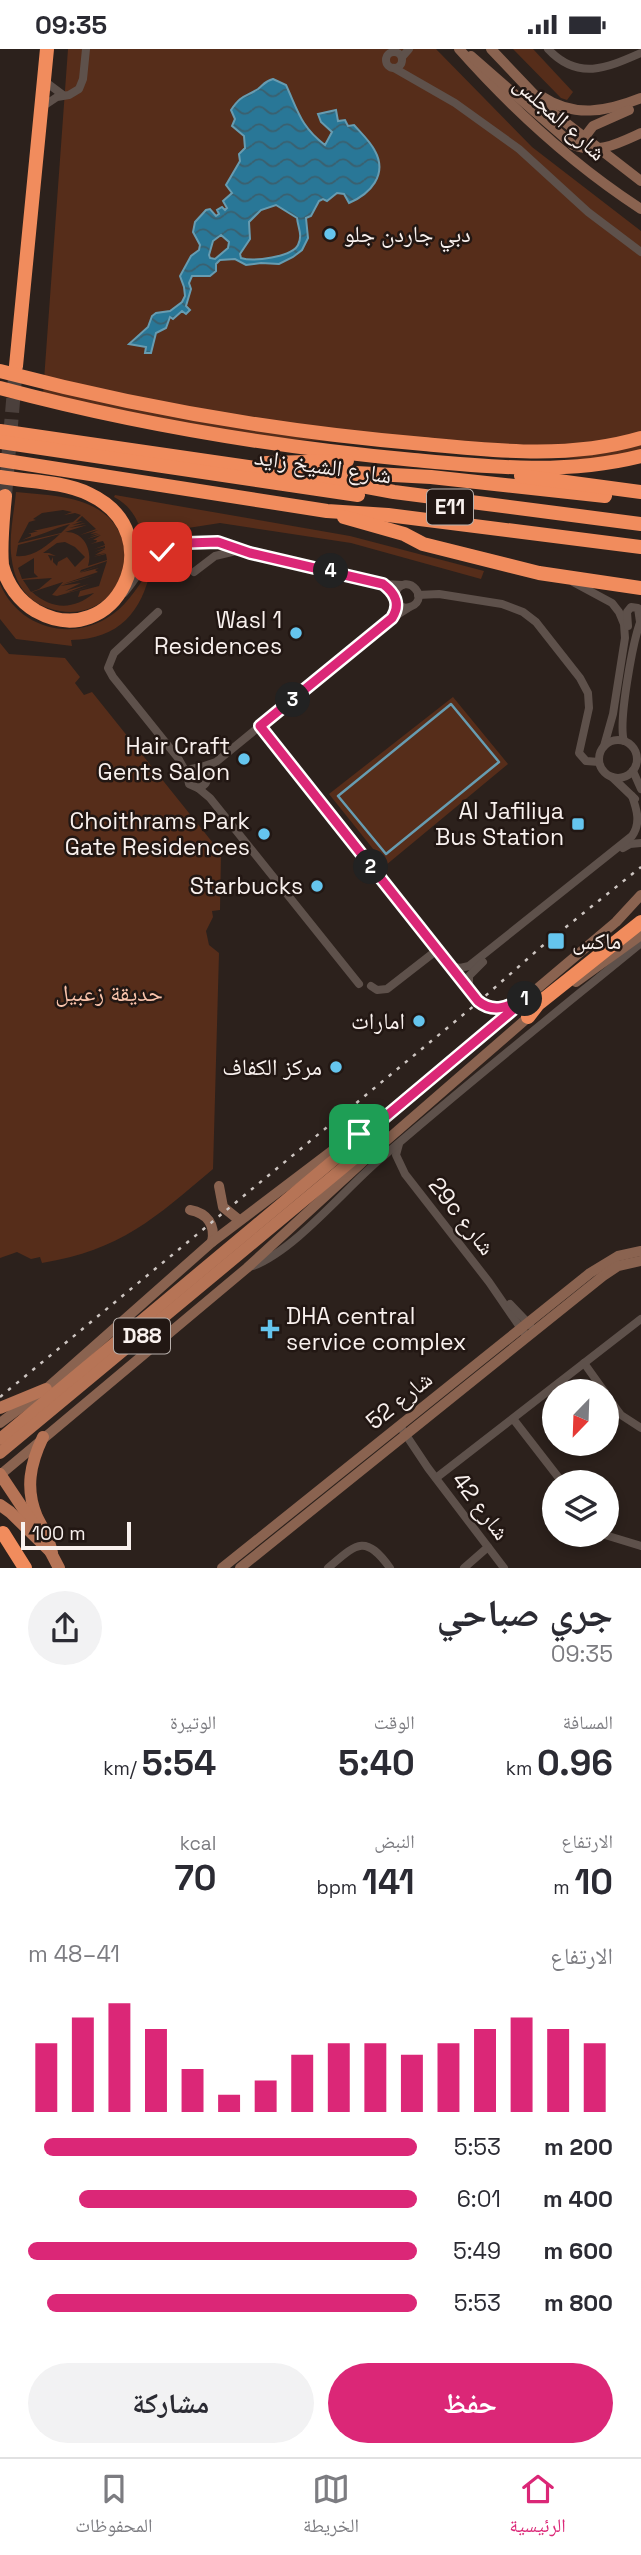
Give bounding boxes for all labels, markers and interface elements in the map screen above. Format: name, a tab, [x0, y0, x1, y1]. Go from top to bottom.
text: 09:35	[35, 8, 107, 42]
street label: شارع المجلس	[508, 69, 612, 167]
place label: دبي جاردن جلو	[344, 219, 471, 253]
marker: دبي جاردن جلو	[322, 226, 338, 242]
street label: شارع الشيخ زايد	[253, 442, 393, 490]
road number: E11	[427, 489, 473, 525]
pin	[132, 522, 192, 582]
icon: check	[143, 533, 181, 571]
pin: 4	[314, 553, 348, 589]
text: 4	[324, 558, 337, 583]
place label: Wasl 1 Residences	[154, 605, 282, 661]
marker: Wasl 1 Residences	[288, 625, 304, 641]
pin: 3	[276, 683, 310, 717]
text: 3	[287, 687, 298, 712]
place label: Hair Craft Gents Salon	[98, 731, 230, 787]
marker: Hair Craft Gents Salon	[236, 751, 252, 767]
place label: Al Jafiliya Bus Station	[435, 796, 564, 852]
place label: Choithrams Park Gate Residences	[65, 806, 250, 862]
marker: Al Jafiliya Bus Station	[570, 816, 586, 832]
marker: Choithrams Park Gate Residences	[256, 826, 272, 842]
pin: 2	[354, 849, 388, 885]
text: 2	[365, 854, 376, 879]
place label: Starbucks	[190, 871, 303, 901]
marker: Starbucks	[309, 878, 325, 894]
place label: ماكس	[572, 926, 621, 956]
marker: ماكس	[546, 931, 566, 951]
park label: حديقة زعبيل	[55, 978, 163, 1008]
pin: 1	[508, 981, 542, 1017]
text: 1	[520, 986, 529, 1011]
place label: امارات	[351, 1006, 405, 1036]
marker: امارات	[411, 1013, 427, 1029]
place label: مركز الكفاف	[222, 1052, 322, 1082]
marker: مركز الكفاف	[328, 1059, 344, 1075]
pin	[329, 1104, 389, 1164]
icon: arrive	[340, 1115, 378, 1153]
street label: 29c شارع	[422, 1171, 502, 1261]
place label: DHA central service complex	[286, 1301, 466, 1357]
road number: D88	[114, 1319, 170, 1353]
marker: DHA central service complex	[260, 1319, 280, 1339]
street label: شارع 52	[360, 1364, 438, 1436]
north arrow	[542, 1379, 620, 1456]
map controls	[542, 1379, 619, 1547]
street label: شارع 42	[446, 1466, 516, 1546]
button: layers	[542, 1470, 619, 1547]
scale bar	[21, 1519, 131, 1551]
text: 100 m	[32, 1521, 86, 1546]
text: جري صباحي	[436, 1589, 613, 1637]
button: share	[28, 1591, 102, 1665]
text: 09:35	[551, 1639, 613, 1669]
text: الوتيرة	[170, 1710, 216, 1735]
text: الوقت	[374, 1710, 415, 1735]
text: المسافة	[563, 1710, 613, 1735]
text: 5:54	[142, 1741, 216, 1785]
text: 5:40	[338, 1741, 415, 1785]
text: 0.96	[537, 1741, 613, 1785]
text: /km	[103, 1756, 142, 1781]
text: km	[506, 1756, 537, 1781]
text: النبض	[374, 1829, 415, 1854]
text: الارتفاع	[561, 1829, 613, 1854]
text: kcal	[180, 1831, 216, 1856]
text: 70	[174, 1856, 216, 1900]
text: 141	[362, 1860, 415, 1904]
text: 10	[574, 1860, 613, 1904]
text: bpm	[316, 1875, 362, 1900]
text: m	[553, 1875, 574, 1900]
text: 41–48 m	[28, 1939, 120, 1969]
text: الارتفاع	[550, 1941, 613, 1971]
text: 5:53	[454, 2132, 501, 2162]
text: 200 m	[544, 2132, 613, 2162]
text: 6:01	[457, 2184, 501, 2214]
text: 400 m	[543, 2184, 613, 2214]
text: 5:49	[453, 2236, 501, 2266]
text: 600 m	[543, 2236, 613, 2266]
text: 5:53	[454, 2288, 501, 2318]
text: 800 m	[544, 2288, 613, 2318]
button: مشاركة	[28, 2363, 314, 2443]
button: حفظ	[328, 2363, 613, 2443]
tab: المحفوظات	[75, 2470, 153, 2544]
tab: الخريطة	[303, 2470, 359, 2544]
tab: الرئيسية	[509, 2470, 566, 2544]

